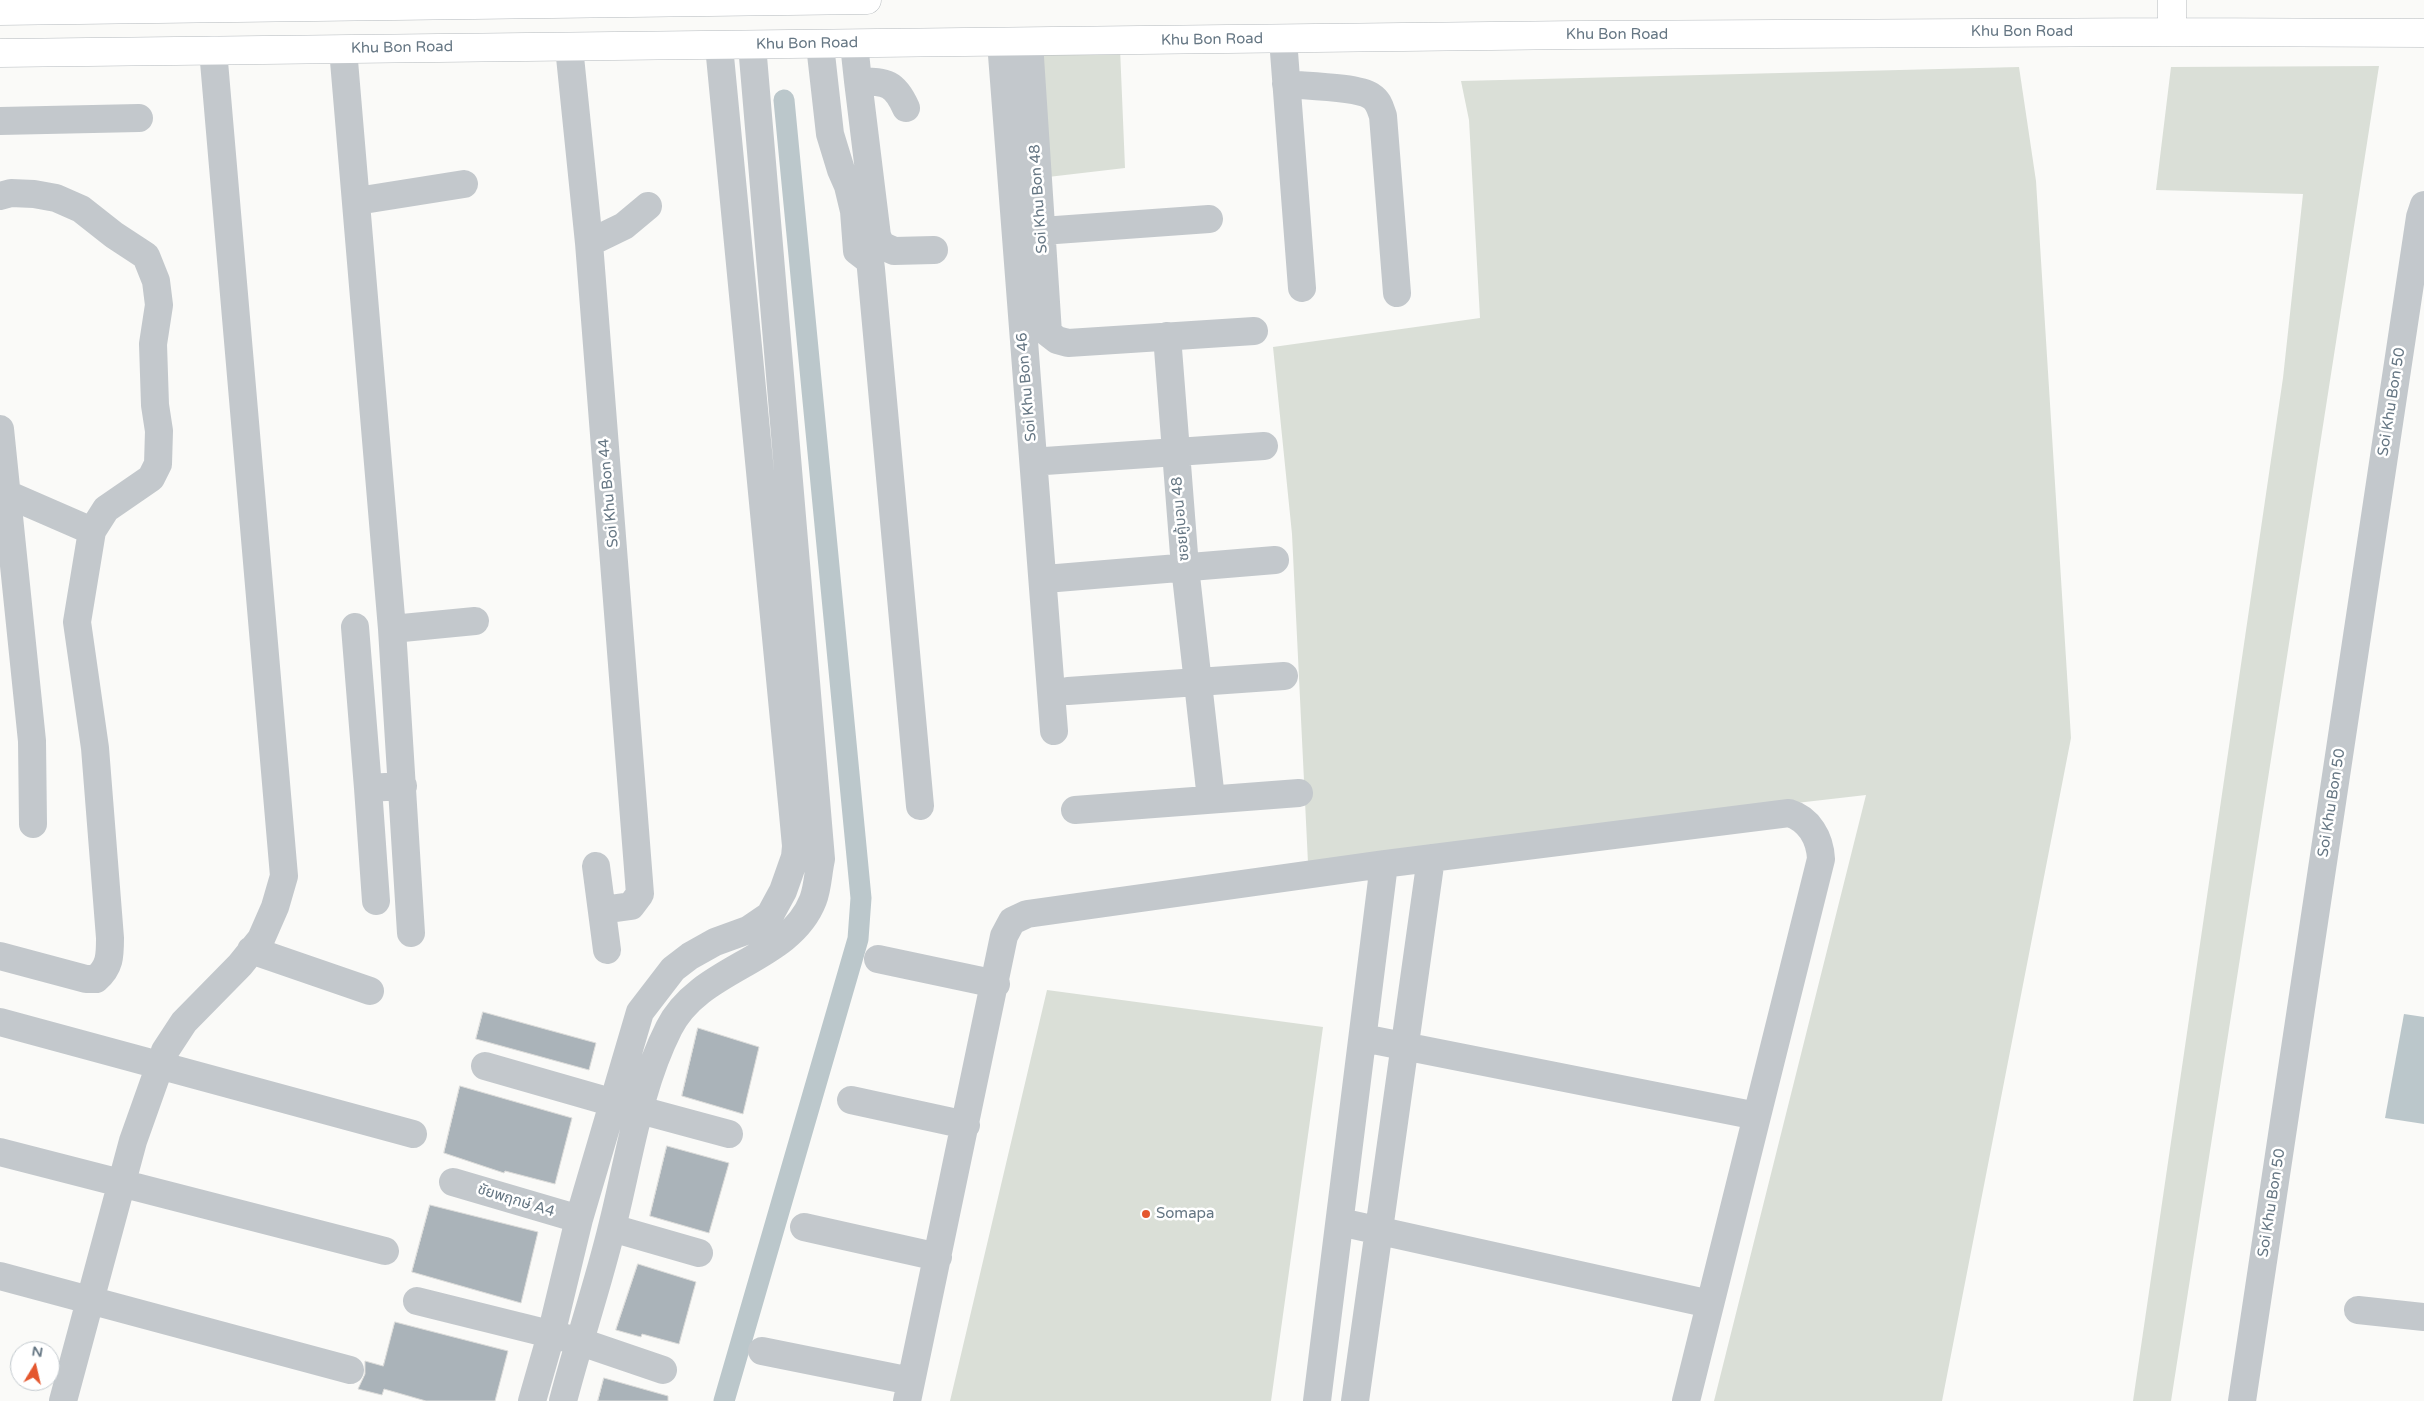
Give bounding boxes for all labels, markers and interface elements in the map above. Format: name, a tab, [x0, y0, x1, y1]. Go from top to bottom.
street label: Khu Bon Road	[1971, 23, 2073, 41]
street label: Khu Bon Road	[1566, 26, 1668, 44]
street label: Khu Bon Road	[1161, 30, 1263, 50]
street label: Khu Bon Road	[756, 34, 858, 54]
street label: Khu Bon Road	[351, 38, 453, 58]
street label: Soi Khu Bon 48	[1026, 144, 1052, 254]
street label: Soi Khu Bon 46	[1013, 332, 1041, 442]
street label: Soi Khu Bon 50	[2375, 347, 2409, 457]
street label: Soi Khu Bon 44	[595, 438, 623, 548]
street label: ซอยคู้บอน 48	[1168, 476, 1194, 562]
street label: Soi Khu Bon 50	[2315, 748, 2349, 858]
street label: Soi Khu Bon 50	[2255, 1148, 2289, 1258]
street label: ชัยพฤกษ์ A4	[475, 1181, 557, 1221]
place label: Somapa	[1156, 1205, 1214, 1223]
marker: Somapa	[1140, 1208, 1152, 1220]
north arrow	[10, 1341, 60, 1391]
text: N	[30, 1342, 44, 1361]

